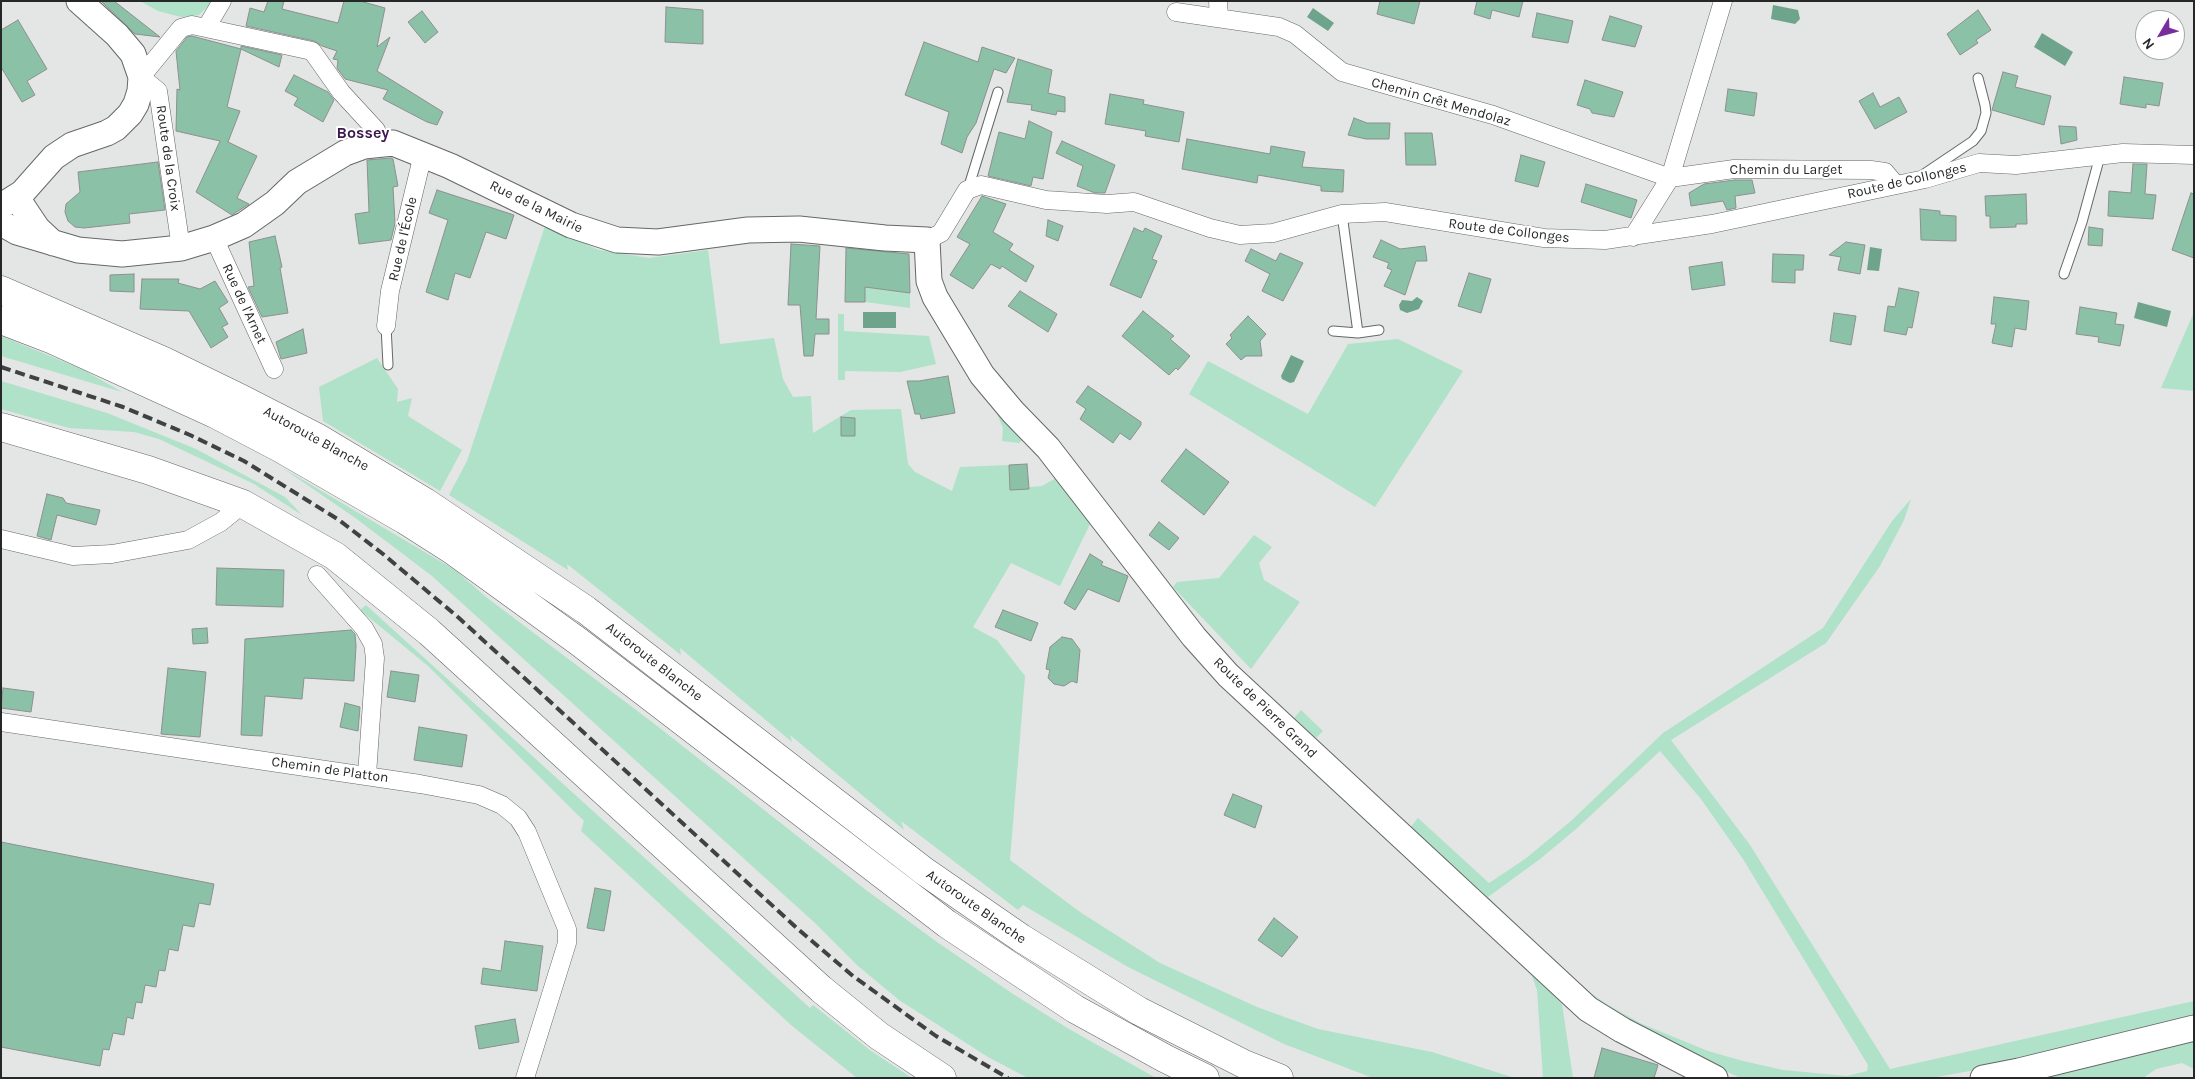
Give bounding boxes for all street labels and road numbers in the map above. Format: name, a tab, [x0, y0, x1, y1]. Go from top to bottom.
street label: Chemin Crêt Mendolaz	[1369, 74, 1513, 130]
street label: Route de la Croix	[152, 104, 184, 212]
street label: Route de Collonges	[1846, 159, 1968, 203]
street label: Chemin du Larget	[1730, 162, 1842, 178]
street label: Rue de la Mairie	[487, 177, 585, 237]
street label: Rue de l'École	[385, 195, 421, 283]
street label: Route de Collonges	[1447, 215, 1571, 247]
street label: Rue de l'Arnet	[218, 261, 270, 347]
street label: Autoroute Blanche	[260, 403, 372, 475]
street label: Autoroute Blanche	[602, 619, 706, 705]
street label: Route de Pierre Grand	[1210, 654, 1320, 762]
street label: Chemin de Platton	[270, 753, 390, 787]
street label: Autoroute Blanche	[923, 866, 1029, 948]

